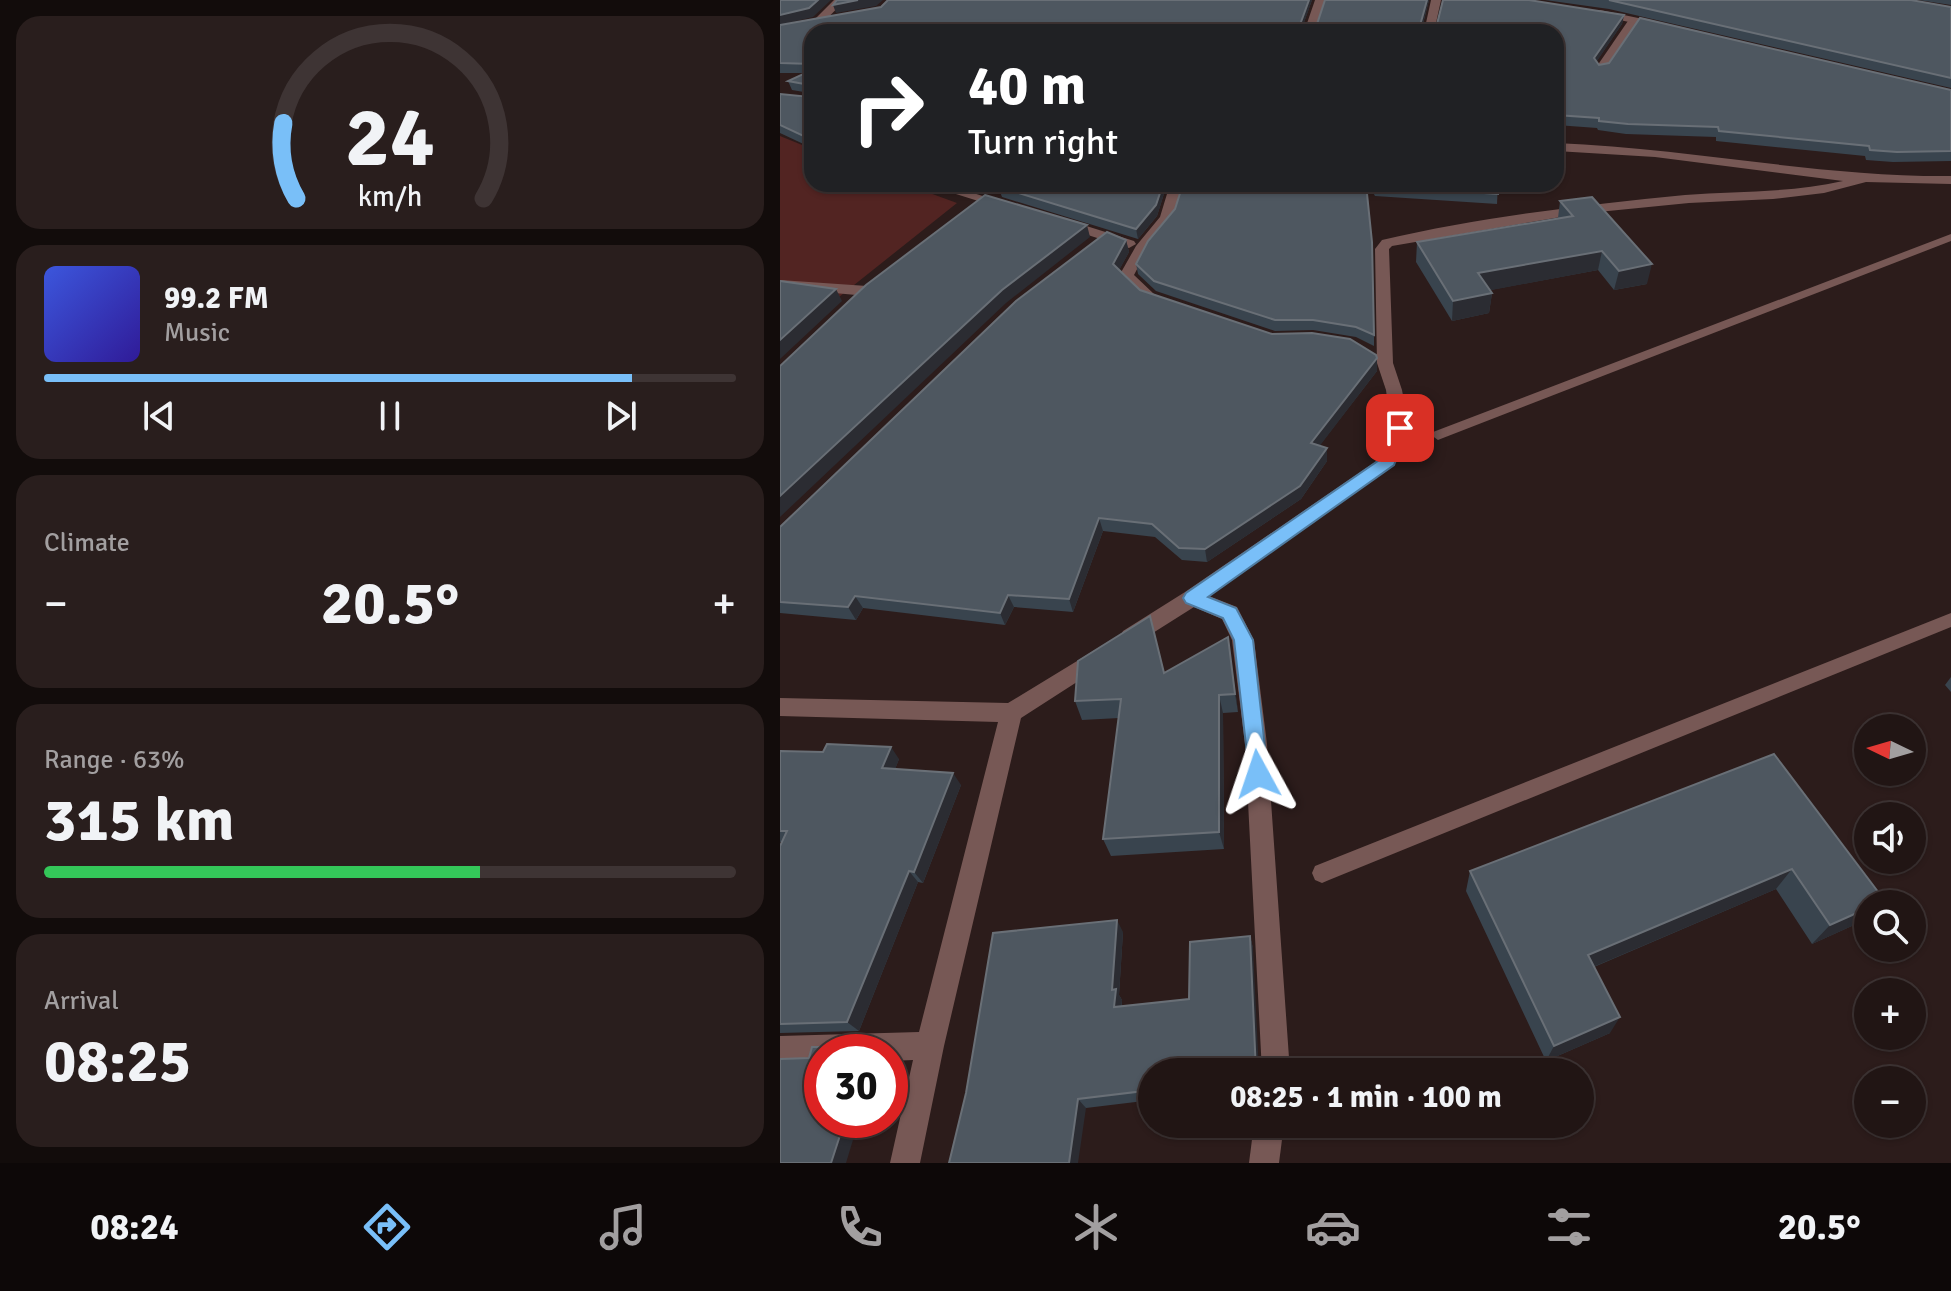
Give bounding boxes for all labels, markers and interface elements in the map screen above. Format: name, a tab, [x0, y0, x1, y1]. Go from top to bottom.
text: 40 m	[968, 51, 1086, 120]
icon: right	[836, 56, 940, 160]
text: 24	[345, 86, 435, 188]
text: Turn right	[968, 120, 1118, 165]
text: km/h	[358, 179, 422, 214]
text: 99.2 FM	[164, 280, 269, 317]
text: Music	[164, 317, 230, 349]
icon: previous	[137, 394, 181, 438]
icon: pause	[368, 394, 412, 438]
icon: next	[599, 394, 643, 438]
pin	[1366, 394, 1434, 462]
icon: arrive	[1378, 406, 1422, 450]
text: Climate	[44, 527, 130, 559]
text: 20.5°	[321, 567, 459, 641]
text: −	[44, 577, 68, 631]
text: +	[712, 577, 736, 631]
north arrow	[1854, 714, 1926, 786]
map controls	[1854, 714, 1926, 1138]
position arrow	[1216, 732, 1300, 816]
text: Range · 63%	[44, 744, 185, 776]
text: 315 km	[44, 784, 234, 858]
button: sound	[1854, 802, 1926, 874]
button: search	[1854, 890, 1926, 962]
button: +	[1854, 978, 1926, 1050]
text: Arrival	[44, 985, 119, 1017]
text: 08:25	[44, 1025, 191, 1099]
speed limit sign: 30	[804, 1034, 908, 1138]
button: −	[1854, 1066, 1926, 1138]
text: 08:25 · 1 min · 100 m	[1230, 1079, 1502, 1116]
icon: directions	[359, 1199, 415, 1255]
icon: music	[595, 1199, 651, 1255]
icon: phone	[832, 1199, 888, 1255]
icon: climate	[1068, 1199, 1124, 1255]
icon: car	[1305, 1199, 1361, 1255]
icon: filters	[1541, 1199, 1597, 1255]
text: 08:24	[90, 1205, 179, 1250]
text: 20.5°	[1778, 1205, 1861, 1250]

